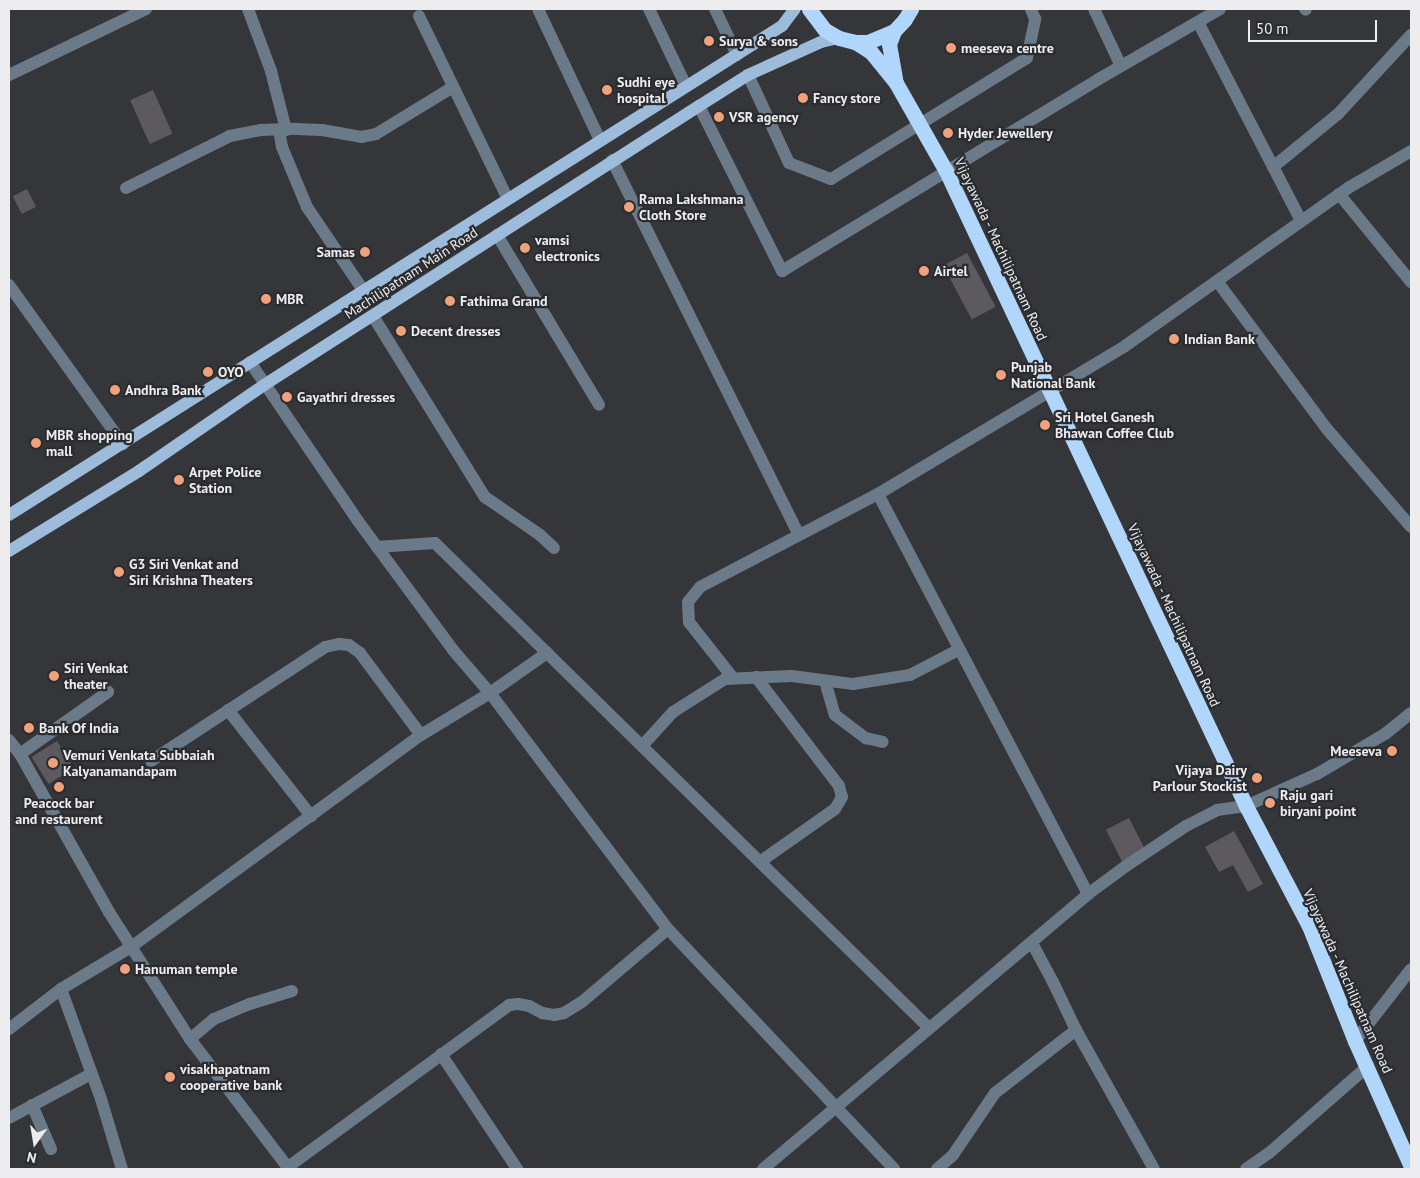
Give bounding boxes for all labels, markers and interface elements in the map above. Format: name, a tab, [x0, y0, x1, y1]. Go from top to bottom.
scale bar	[1250, 10, 1379, 42]
text: 50 m	[1256, 19, 1289, 38]
place label: Surya & sons	[719, 33, 798, 49]
marker: Surya & sons	[703, 35, 715, 47]
place label: meeseva centre	[961, 40, 1054, 56]
marker: meeseva centre	[945, 42, 957, 54]
place label: Sudhi eye hospital	[617, 74, 675, 106]
marker: Sudhi eye hospital	[601, 84, 613, 96]
place label: Fancy store	[813, 90, 881, 106]
marker: Fancy store	[797, 92, 809, 104]
place label: VSR agency	[729, 109, 799, 125]
marker: VSR agency	[713, 111, 725, 123]
place label: Hyder Jewellery	[958, 125, 1053, 141]
marker: Hyder Jewellery	[942, 127, 954, 139]
street label: Vijayawada - Machilipatnam Road	[951, 154, 1051, 344]
place label: Rama Lakshmana Cloth Store	[639, 191, 743, 223]
marker: Rama Lakshmana Cloth Store	[623, 201, 635, 213]
street label: Machilipatnam Main Road	[341, 224, 481, 322]
place label: vamsi electronics	[535, 232, 600, 264]
marker: vamsi electronics	[519, 242, 531, 254]
place label: Samas	[317, 244, 355, 260]
marker: Samas	[359, 246, 371, 258]
place label: Airtel	[934, 263, 968, 279]
marker: Airtel	[918, 265, 930, 277]
place label: MBR	[276, 291, 304, 307]
marker: MBR	[260, 293, 272, 305]
place label: Fathima Grand	[460, 293, 548, 309]
marker: Fathima Grand	[444, 295, 456, 307]
place label: Decent dresses	[411, 323, 501, 339]
marker: Decent dresses	[395, 325, 407, 337]
place label: Indian Bank	[1184, 331, 1255, 347]
marker: Indian Bank	[1168, 333, 1180, 345]
place label: Punjab National Bank	[1011, 359, 1095, 392]
place label: OYO	[218, 364, 244, 380]
marker: OYO	[202, 366, 214, 378]
marker: Punjab National Bank	[995, 369, 1007, 381]
place label: Andhra Bank	[125, 382, 201, 398]
marker: Andhra Bank	[109, 384, 121, 396]
place label: Gayathri dresses	[297, 389, 395, 405]
marker: Gayathri dresses	[281, 391, 293, 403]
place label: Sri Hotel Ganesh Bhawan Coffee Club	[1055, 409, 1174, 442]
marker: Sri Hotel Ganesh Bhawan Coffee Club	[1039, 419, 1051, 431]
place label: MBR shopping mall	[46, 427, 133, 460]
marker: MBR shopping mall	[30, 437, 42, 449]
place label: Arpet Police Station	[189, 464, 261, 497]
marker: Arpet Police Station	[173, 474, 185, 486]
street label: Vijayawada - Machilipatnam Road	[1124, 520, 1224, 710]
place label: G3 Siri Venkat and Siri Krishna Theaters	[129, 556, 254, 588]
marker: G3 Siri Venkat and Siri Krishna Theaters	[113, 566, 125, 578]
place label: Siri Venkat theater	[64, 660, 128, 692]
marker: Siri Venkat theater	[48, 670, 60, 682]
place label: Bank Of India	[39, 720, 120, 736]
marker: Bank Of India	[23, 722, 35, 734]
place label: Meeseva	[1330, 743, 1382, 759]
marker: Meeseva	[1386, 745, 1398, 757]
place label: Vemuri Venkata Subbaiah Kalyanamandapam	[63, 747, 215, 780]
marker: Vemuri Venkata Subbaiah Kalyanamandapam	[47, 757, 59, 769]
place label: Vijaya Dairy Parlour Stockist	[1153, 762, 1247, 794]
marker: Vijaya Dairy Parlour Stockist	[1251, 772, 1263, 784]
marker: Peacock bar and restaurent	[53, 781, 65, 793]
place label: Raju gari biryani point	[1280, 787, 1356, 820]
place label: Peacock bar and restaurent	[15, 795, 103, 828]
marker: Raju gari biryani point	[1264, 797, 1276, 809]
street label: Vijayawada - Machilipatnam Road	[1299, 885, 1397, 1077]
place label: Hanuman temple	[135, 961, 238, 977]
marker: Hanuman temple	[119, 963, 131, 975]
place label: visakhapatnam cooperative bank	[180, 1061, 282, 1094]
marker: visakhapatnam cooperative bank	[164, 1071, 176, 1083]
north arrow	[10, 1118, 60, 1168]
text: N	[25, 1148, 38, 1167]

